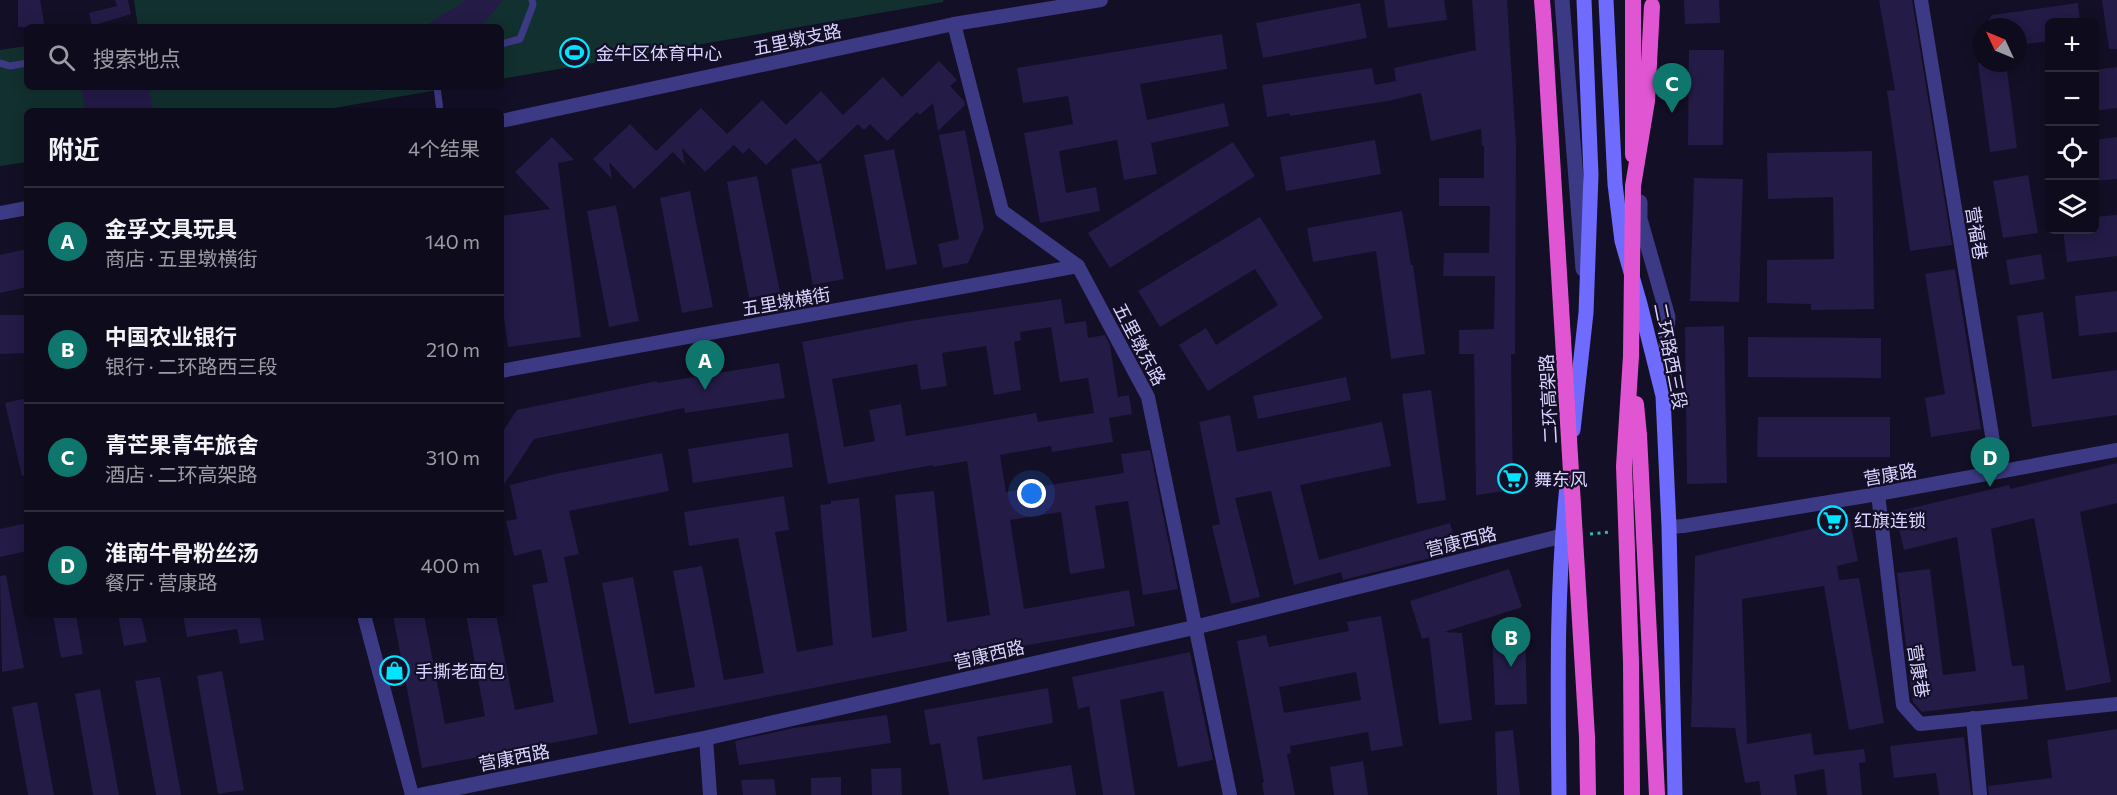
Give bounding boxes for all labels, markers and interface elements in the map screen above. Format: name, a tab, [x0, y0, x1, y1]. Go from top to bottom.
north arrow	[1973, 18, 2027, 72]
map controls	[2045, 18, 2099, 234]
button: +	[2045, 18, 2099, 72]
street label: 五里墩支路	[751, 19, 843, 59]
search box	[24, 24, 504, 90]
sports icon: 金牛区体育中心	[559, 37, 591, 69]
icon: search	[45, 41, 78, 74]
place label: 金牛区体育中心	[596, 42, 722, 64]
text: 搜索地点	[93, 45, 181, 72]
pin: C	[1652, 63, 1692, 113]
button: −	[2045, 72, 2099, 126]
button: locate	[2045, 126, 2099, 180]
text: 附近	[48, 133, 100, 164]
text: 4个结果	[408, 136, 480, 160]
button: layers	[2045, 180, 2099, 234]
street label: 营福巷	[1962, 205, 1992, 261]
text: 金孚文具玩具	[105, 215, 237, 242]
text: A	[60, 229, 75, 253]
text: 140 m	[425, 229, 480, 253]
text: 商店 · 五里墩横街	[105, 246, 257, 270]
street label: 五里墩横街	[740, 282, 832, 320]
street label: 五里墩东路	[1109, 299, 1171, 389]
street label: 二环路西三段	[1650, 301, 1692, 411]
text: 中国农业银行	[105, 323, 237, 350]
text: B	[61, 337, 74, 361]
text: 210 m	[426, 337, 480, 361]
pin: A	[686, 340, 724, 390]
street label: 二环高架路	[1535, 353, 1561, 445]
text: 银行 · 二环路西三段	[105, 354, 277, 378]
text: 青芒果青年旅舍	[105, 431, 259, 458]
pin: D	[1970, 438, 2010, 487]
text: C	[61, 445, 74, 469]
text: 310 m	[426, 445, 480, 469]
street label: 营康路	[1862, 458, 1918, 490]
text: 酒店 · 二环高架路	[105, 462, 257, 486]
supermarket icon: 舞东风	[1497, 463, 1529, 495]
place label: 舞东风	[1534, 468, 1588, 490]
your location	[1017, 479, 1046, 508]
supermarket icon: 红旗连锁	[1817, 504, 1849, 536]
place label: 红旗连锁	[1854, 509, 1926, 531]
street label: 营康西路	[1423, 522, 1499, 560]
text: 淮南牛骨粉丝汤	[105, 539, 259, 566]
text: D	[60, 553, 75, 577]
text: 400 m	[421, 553, 480, 577]
text: 餐厅 · 营康路	[105, 570, 217, 594]
pin: B	[1492, 618, 1530, 667]
street label: 营康西路	[951, 635, 1027, 673]
street label: 营康巷	[1904, 643, 1934, 699]
shop icon: 手撕老面包	[378, 655, 410, 687]
place label: 手撕老面包	[415, 660, 505, 682]
street label: 营康西路	[477, 739, 551, 775]

